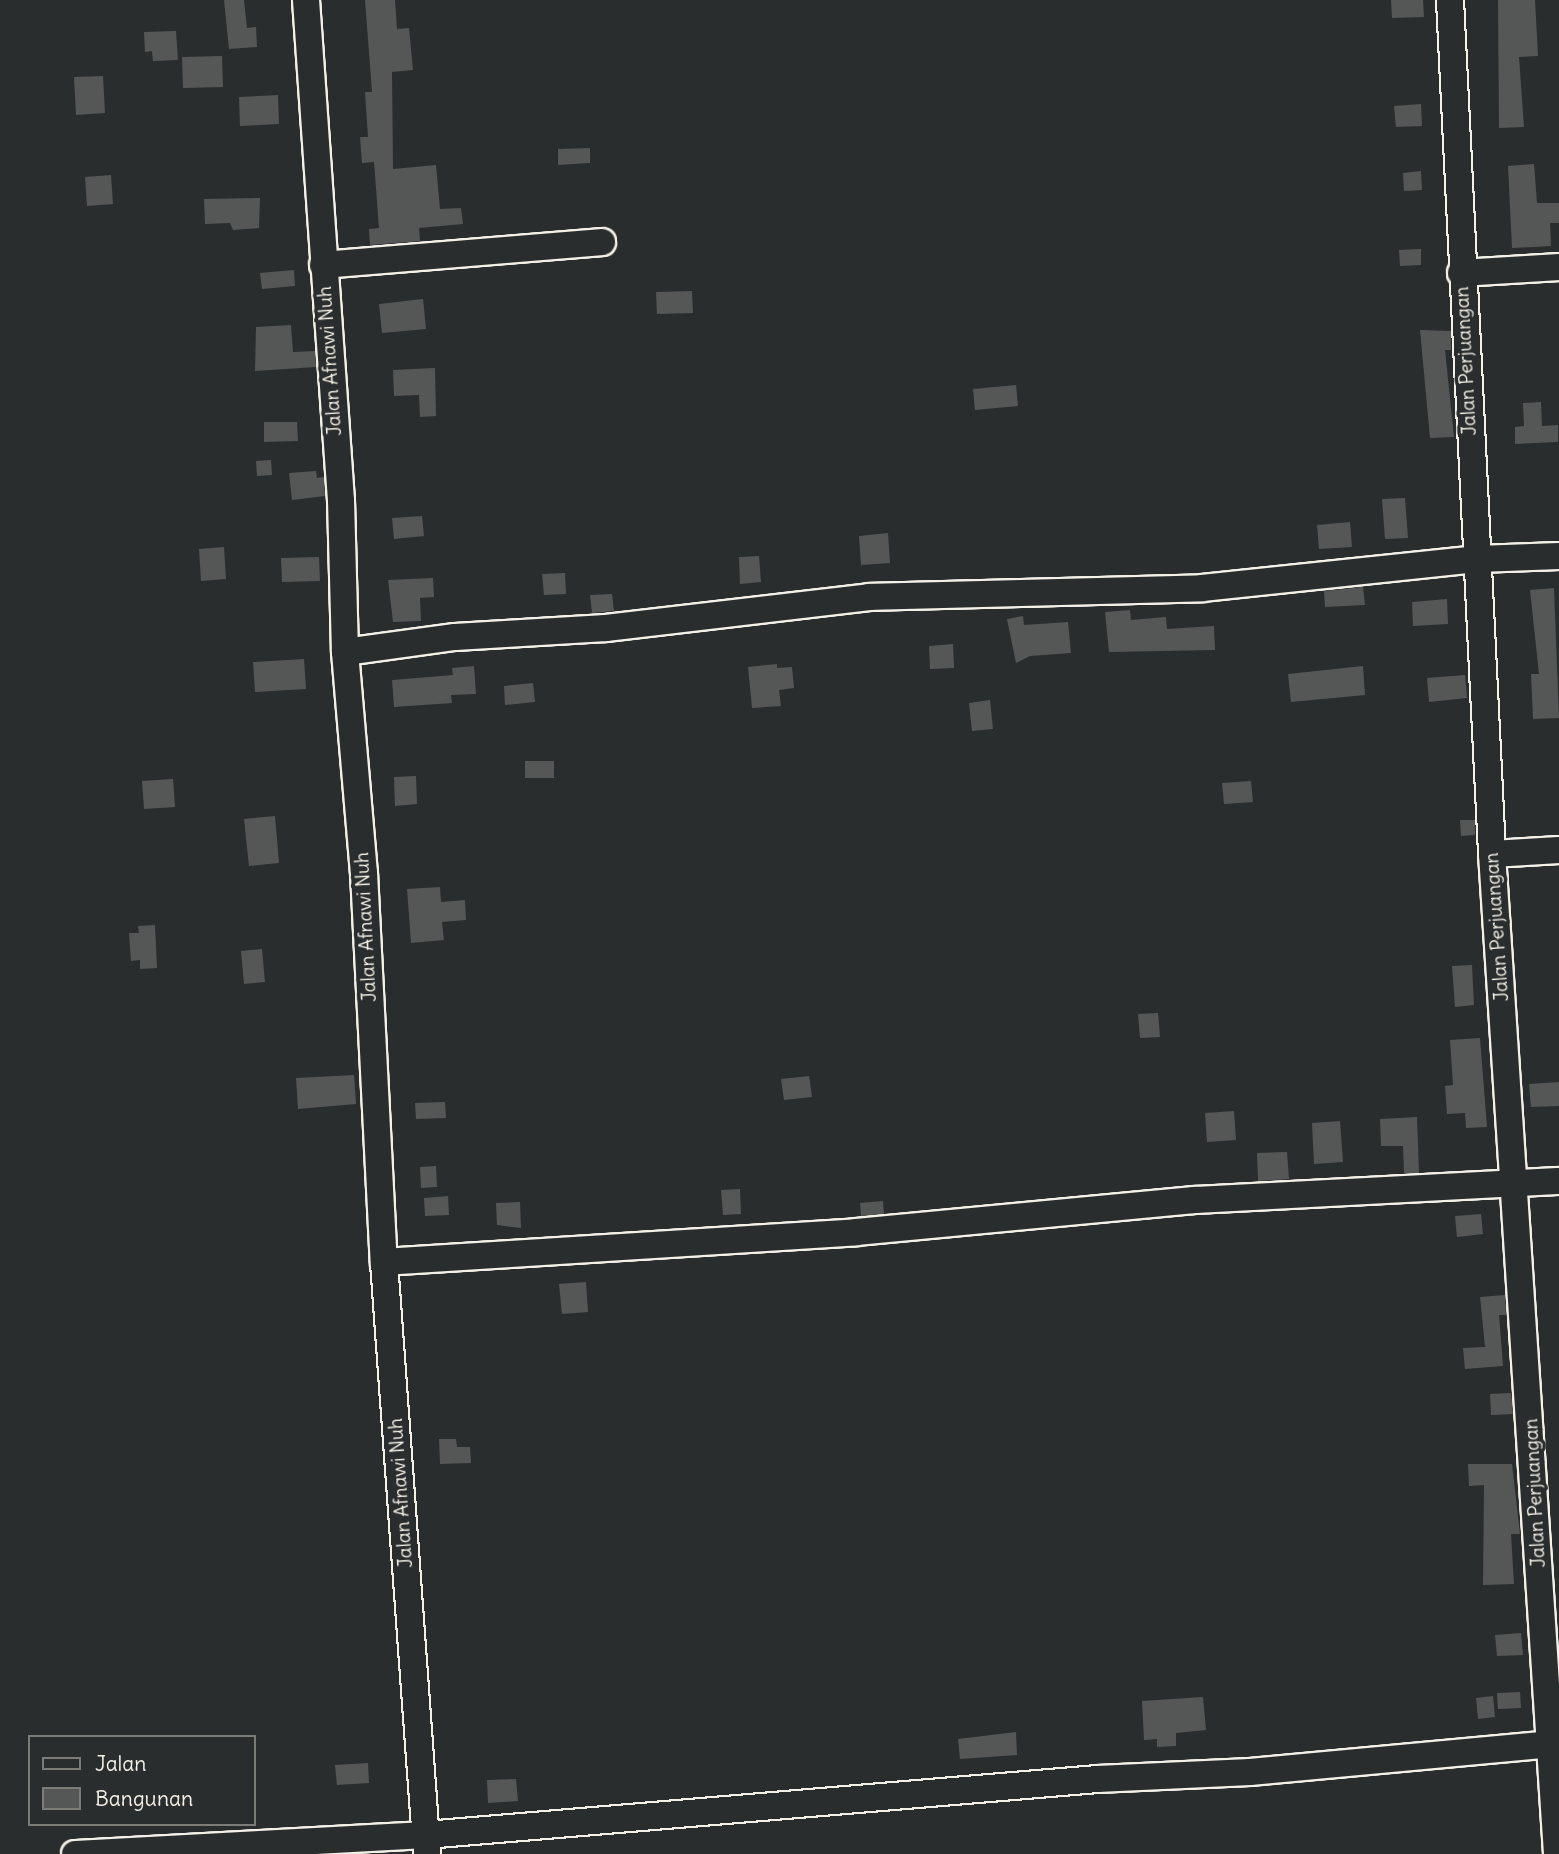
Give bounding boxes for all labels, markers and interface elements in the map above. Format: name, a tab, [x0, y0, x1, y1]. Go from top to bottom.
street label: Jalan Afnawi Nuh	[313, 285, 347, 437]
street label: Jalan Perjuangan	[1451, 286, 1481, 436]
street label: Jalan Afnawi Nuh	[351, 851, 381, 1003]
street label: Jalan Perjuangan	[1480, 852, 1514, 1002]
street label: Jalan Afnawi Nuh	[384, 1417, 418, 1569]
street label: Jalan Perjuangan	[1520, 1418, 1550, 1568]
legend	[28, 1735, 256, 1826]
text: Jalan	[95, 1750, 146, 1777]
text: Bangunan	[95, 1785, 193, 1812]

